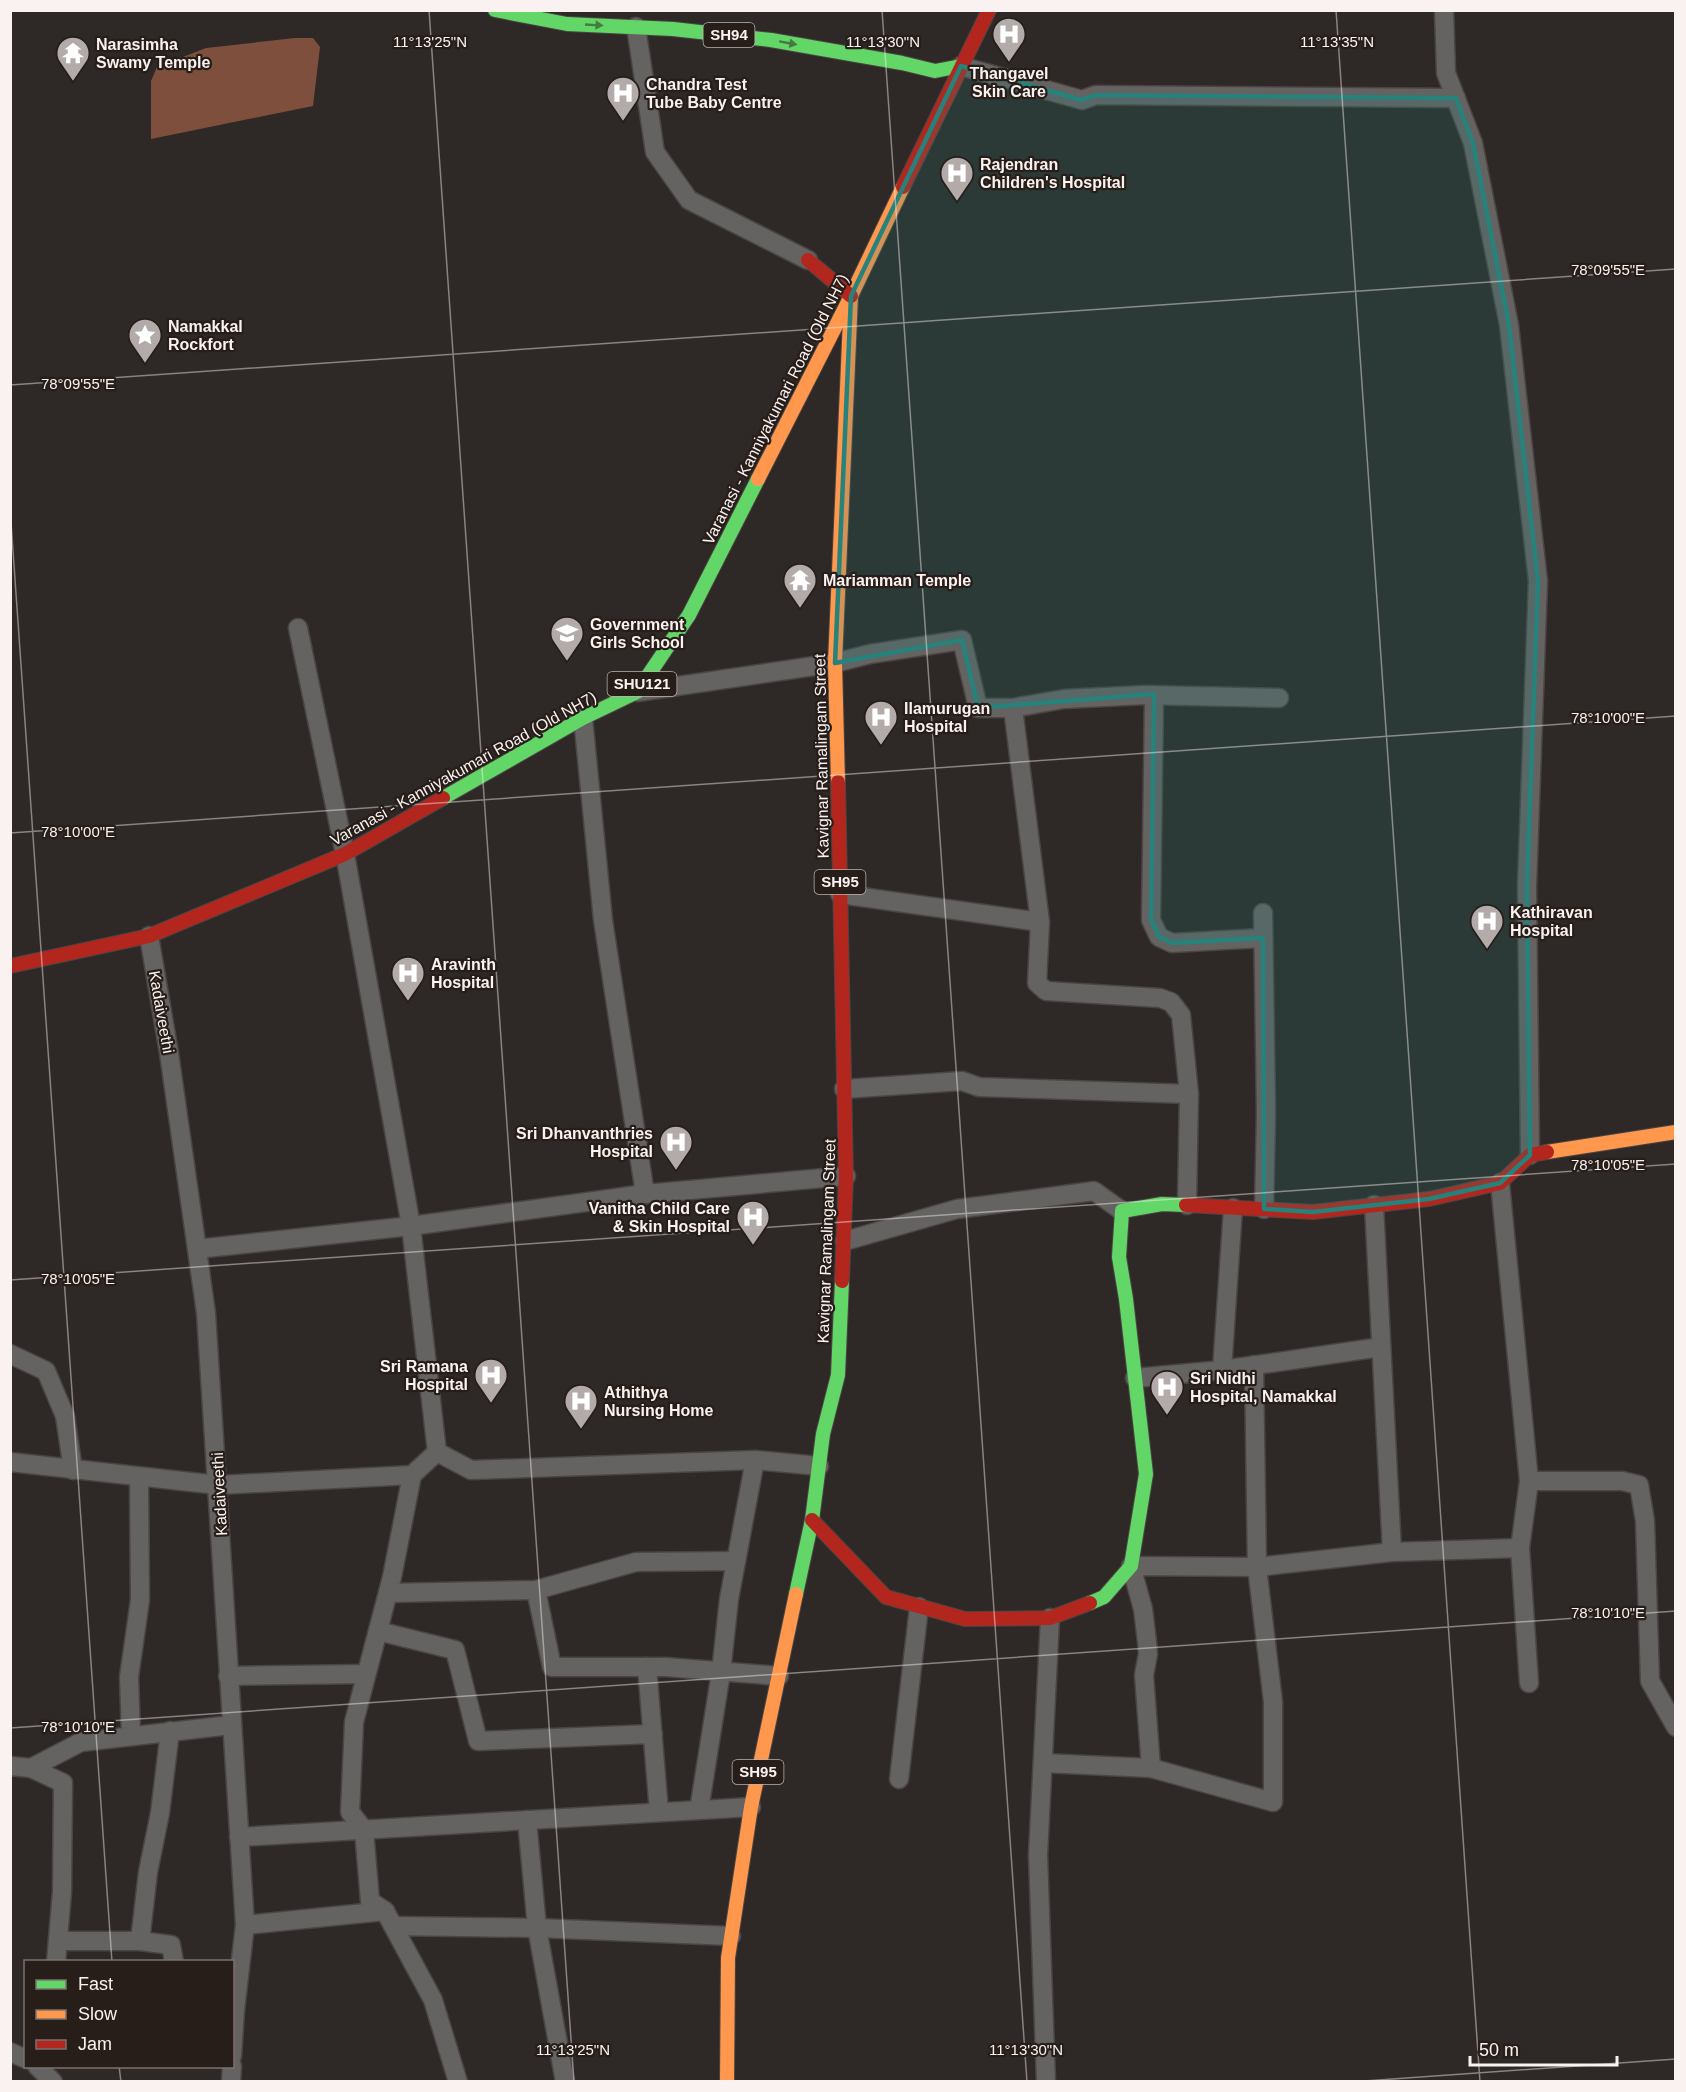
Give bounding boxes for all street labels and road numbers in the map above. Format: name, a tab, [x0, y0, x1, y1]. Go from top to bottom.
road number: SH94	[704, 23, 754, 47]
street label: Varanasi - Kanniyakumari Road (Old NH7)	[700, 271, 851, 547]
street label: Kavignar Ramalingam Street	[811, 653, 832, 858]
road number: SHU121	[608, 672, 676, 696]
street label: Varanasi - Kanniyakumari Road (Old NH7)	[327, 688, 599, 849]
road number: SH95	[814, 870, 866, 894]
street label: Kadaiveethi	[146, 969, 177, 1055]
street label: Kavignar Ramalingam Street	[814, 1138, 839, 1344]
street label: Kadaiveethi	[209, 1452, 230, 1536]
road number: SH95	[732, 1760, 783, 1784]

